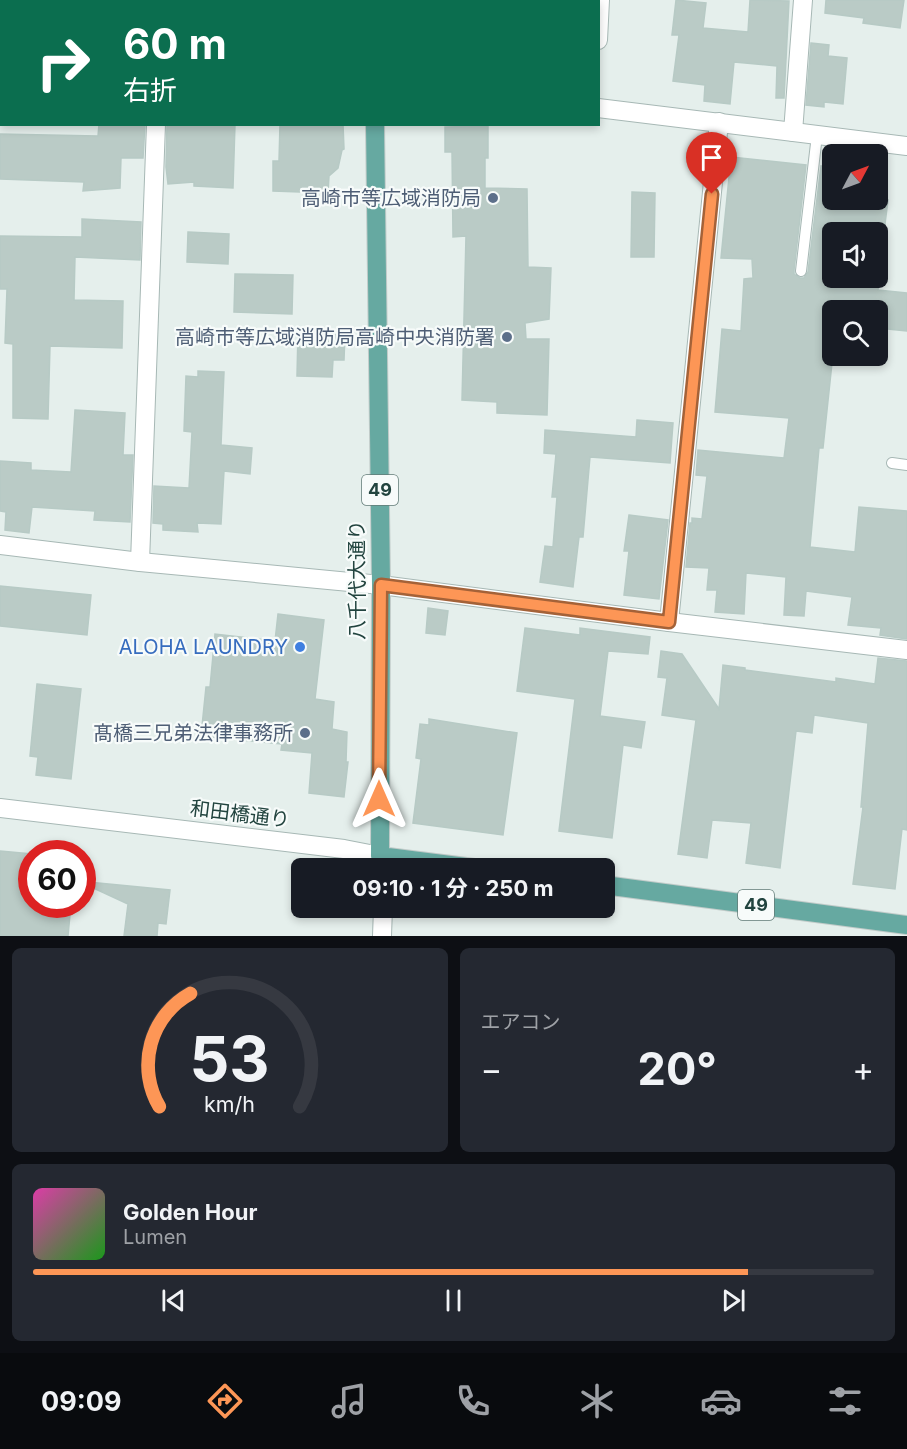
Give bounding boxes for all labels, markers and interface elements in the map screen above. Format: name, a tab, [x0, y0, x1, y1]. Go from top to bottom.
text: 60 m	[123, 18, 227, 69]
icon: right	[24, 24, 102, 102]
text: 右折	[123, 74, 177, 107]
pin	[686, 132, 737, 194]
icon: arrive	[695, 141, 728, 174]
north arrow	[822, 144, 888, 210]
map controls	[822, 144, 888, 366]
place label: 高崎市等広域消防局	[301, 186, 481, 210]
marker: 高崎市等広域消防局	[486, 191, 500, 205]
button: sound	[822, 222, 888, 288]
button: search	[822, 300, 888, 366]
place label: 高崎市等広域消防局高崎中央消防署	[175, 325, 495, 349]
marker: 高崎市等広域消防局高崎中央消防署	[500, 330, 514, 344]
road number: 49	[362, 475, 398, 505]
street label: 八千代大通り	[345, 520, 369, 640]
place label: ALOHA LAUNDRY	[119, 635, 288, 659]
marker: ALOHA LAUNDRY	[293, 640, 307, 654]
place label: 髙橋三兄弟法律事務所	[93, 721, 293, 745]
marker: 髙橋三兄弟法律事務所	[298, 726, 312, 740]
position arrow	[347, 767, 411, 831]
street label: 和田橋通り	[189, 796, 291, 832]
speed limit sign: 60	[18, 840, 96, 918]
text: 09:10 · 1 分 · 250 m	[352, 875, 554, 901]
road number: 49	[738, 890, 774, 920]
text: エアコン	[481, 1010, 561, 1034]
text: 53	[190, 1021, 270, 1096]
text: 20°	[638, 1041, 717, 1096]
text: −	[481, 1049, 502, 1089]
text: +	[852, 1049, 874, 1089]
text: km/h	[204, 1091, 255, 1117]
text: Golden Hour	[123, 1199, 257, 1225]
text: Lumen	[123, 1225, 187, 1249]
icon: previous	[157, 1284, 190, 1317]
icon: pause	[437, 1284, 470, 1317]
icon: next	[717, 1284, 750, 1317]
icon: directions	[204, 1380, 246, 1422]
icon: music	[328, 1380, 370, 1422]
icon: phone	[452, 1380, 494, 1422]
icon: climate	[576, 1380, 618, 1422]
icon: car	[700, 1380, 742, 1422]
icon: filters	[824, 1380, 866, 1422]
text: 09:09	[41, 1385, 122, 1418]

